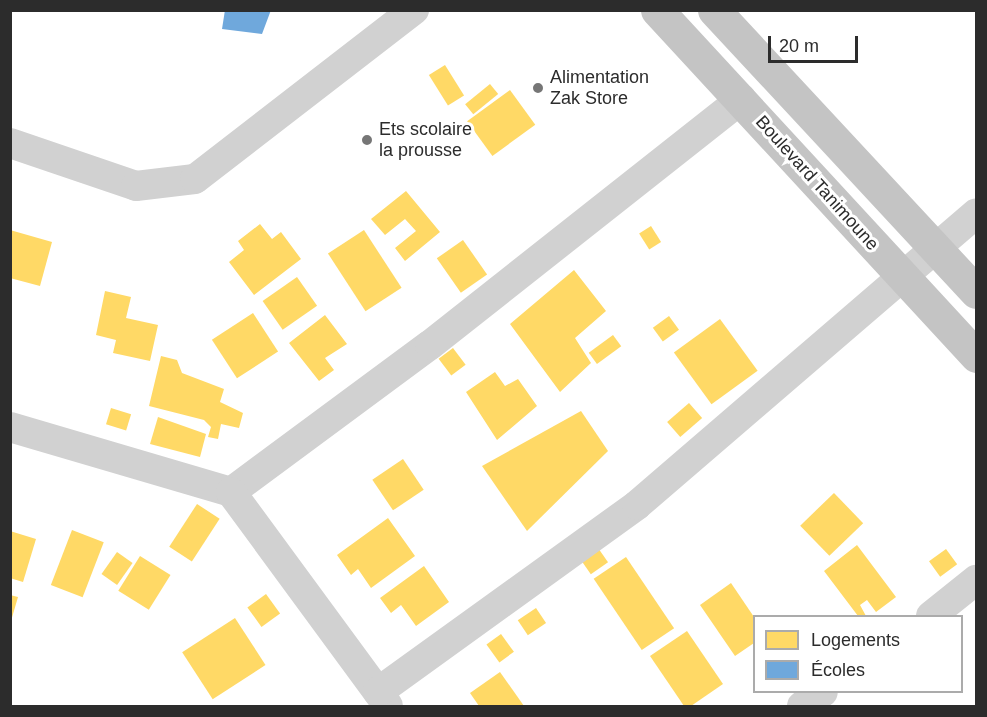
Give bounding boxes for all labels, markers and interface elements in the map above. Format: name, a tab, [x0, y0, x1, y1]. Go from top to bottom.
scale bar	[771, 24, 861, 62]
text: 20 m	[779, 36, 819, 56]
place label: Alimentation Zak Store	[550, 67, 649, 110]
marker: Alimentation Zak Store	[531, 81, 545, 95]
street label: Boulevard Tanimoune	[751, 111, 883, 255]
place label: Ets scolaire la prousse	[379, 119, 472, 162]
marker: Ets scolaire la prousse	[360, 133, 374, 147]
legend	[753, 615, 963, 693]
text: Logements	[811, 630, 900, 650]
text: Écoles	[811, 660, 865, 680]

